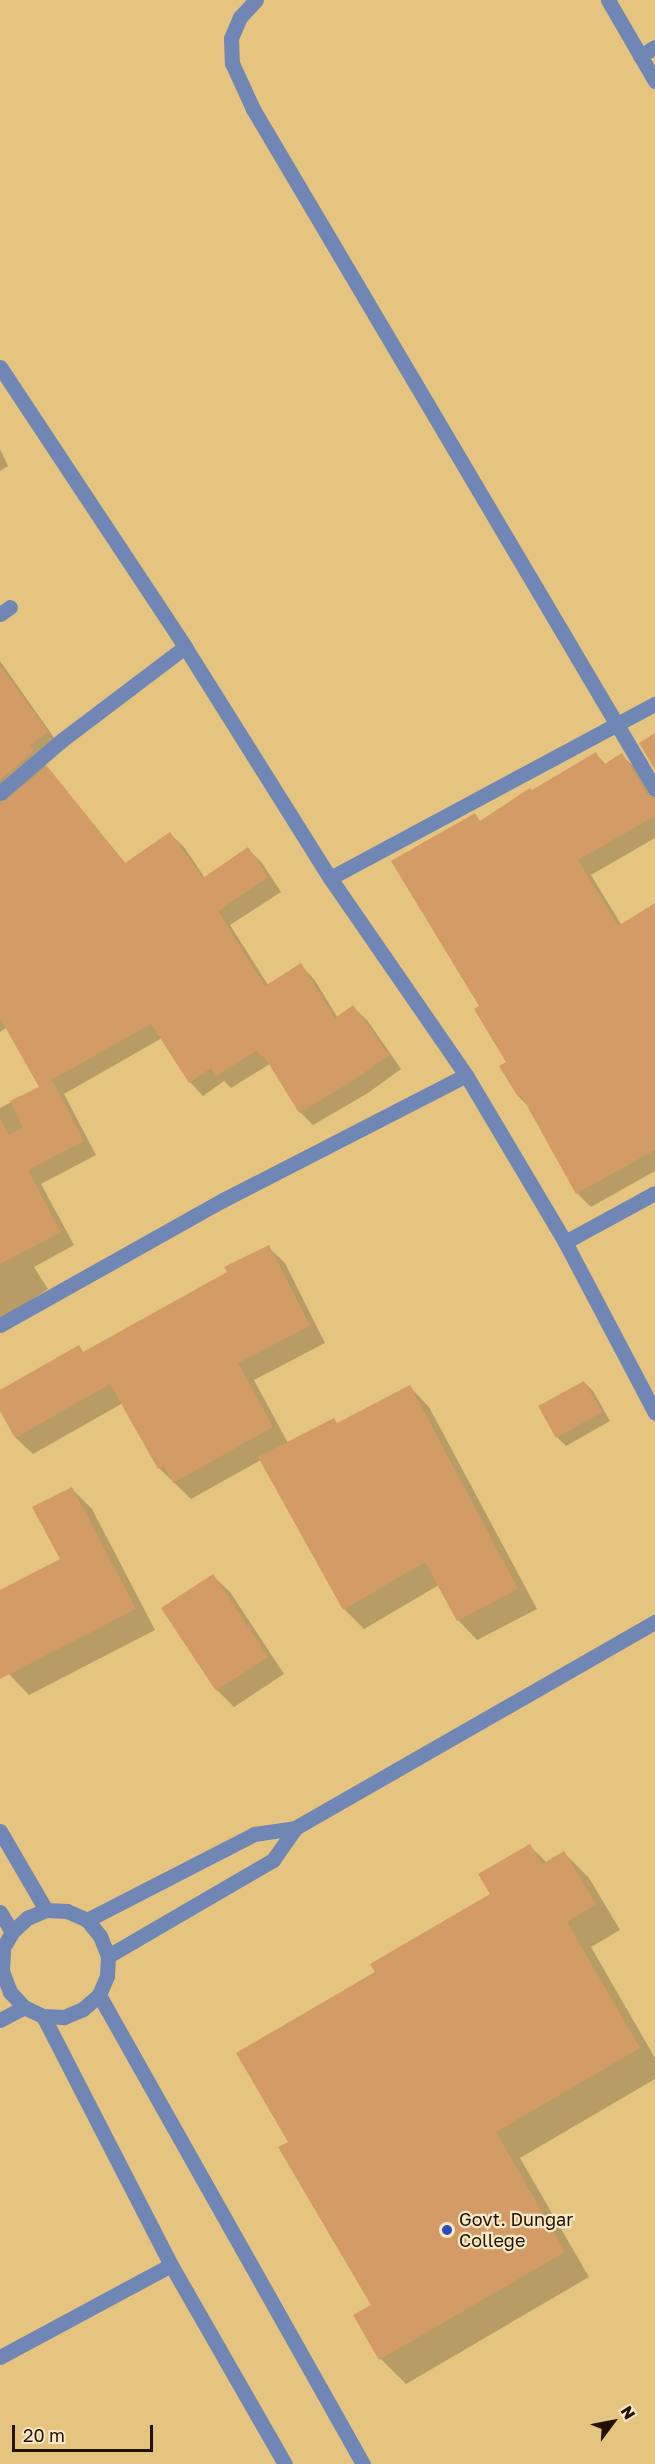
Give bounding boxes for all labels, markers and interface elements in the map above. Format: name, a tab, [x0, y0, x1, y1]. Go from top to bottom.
place label: Govt. Dungar College	[459, 2209, 573, 2252]
marker: Govt. Dungar College	[440, 2223, 454, 2237]
north arrow	[583, 2392, 643, 2452]
text: N	[617, 2402, 640, 2423]
scale bar	[15, 2413, 156, 2451]
text: 20 m	[23, 2424, 65, 2446]

